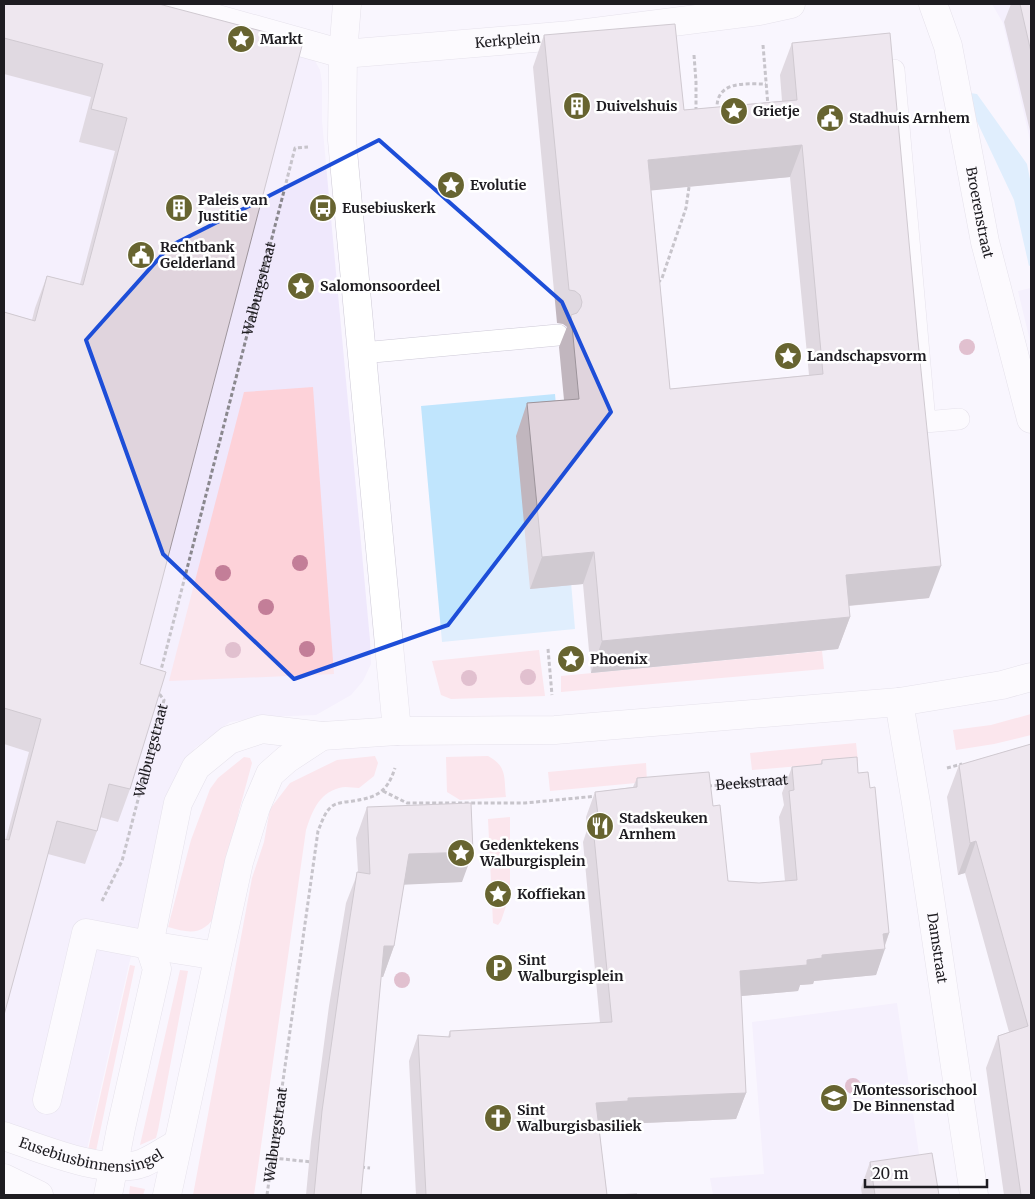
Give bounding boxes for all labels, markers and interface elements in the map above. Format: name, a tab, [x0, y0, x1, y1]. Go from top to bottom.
place icon: Markt	[226, 24, 256, 54]
street label: Kerkplein	[474, 29, 541, 52]
place label: Markt	[260, 30, 303, 48]
building icon: Duivelshuis	[562, 91, 592, 121]
place icon: Grietje	[719, 96, 749, 126]
place label: Duivelshuis	[596, 97, 678, 115]
place label: Grietje	[753, 102, 800, 120]
public building icon: Stadhuis Arnhem	[815, 103, 845, 133]
place label: Stadhuis Arnhem	[849, 109, 970, 127]
street label: Broerenstraat	[962, 165, 998, 261]
place icon: Evolutie	[436, 170, 466, 200]
place label: Evolutie	[470, 176, 527, 194]
place label: Paleis van Justitie	[197, 191, 268, 225]
building icon: Paleis van Justitie	[164, 193, 194, 223]
bus stop icon: Eusebiuskerk	[308, 193, 338, 223]
place label: Eusebiuskerk	[342, 199, 436, 217]
place label: Rechtbank Gelderland	[160, 238, 236, 272]
street label: Walburgstraat	[238, 239, 280, 338]
public building icon: Rechtbank Gelderland	[126, 240, 156, 270]
place icon: Salomonsoordeel	[286, 271, 316, 301]
place label: Salomonsoordeel	[320, 277, 441, 295]
place icon: Landschapsvorm	[773, 341, 803, 371]
place label: Landschapsvorm	[807, 347, 927, 365]
place icon: Phoenix	[556, 644, 586, 674]
place label: Phoenix	[590, 650, 648, 668]
street label: Walburgstraat	[130, 701, 172, 800]
street label: Beekstraat	[715, 770, 789, 794]
place label: Stadskeuken Arnhem	[618, 809, 708, 843]
restaurant icon: Stadskeuken Arnhem	[585, 811, 615, 841]
place label: Gedenktekens Walburgisplein	[479, 836, 586, 870]
place icon: Gedenktekens Walburgisplein	[446, 838, 476, 868]
place icon: Koffiekan	[483, 879, 513, 909]
place label: Koffiekan	[517, 885, 586, 903]
street label: Damstraat	[923, 912, 952, 985]
place label: Sint Walburgisplein	[517, 951, 624, 985]
parking icon: Sint Walburgisplein	[484, 953, 514, 983]
place label: Montessorischool De Binnenstad	[853, 1081, 977, 1115]
school or university icon: Montessorischool De Binnenstad	[819, 1083, 849, 1113]
street label: Walburgstraat	[260, 1085, 291, 1184]
place label: Sint Walburgisbasiliek	[516, 1101, 643, 1135]
church icon: Sint Walburgisbasiliek	[483, 1103, 513, 1133]
street label: Eusebiusbinnensingel	[17, 1133, 167, 1176]
scale bar	[865, 1156, 988, 1188]
text: 20 m	[872, 1164, 909, 1183]

